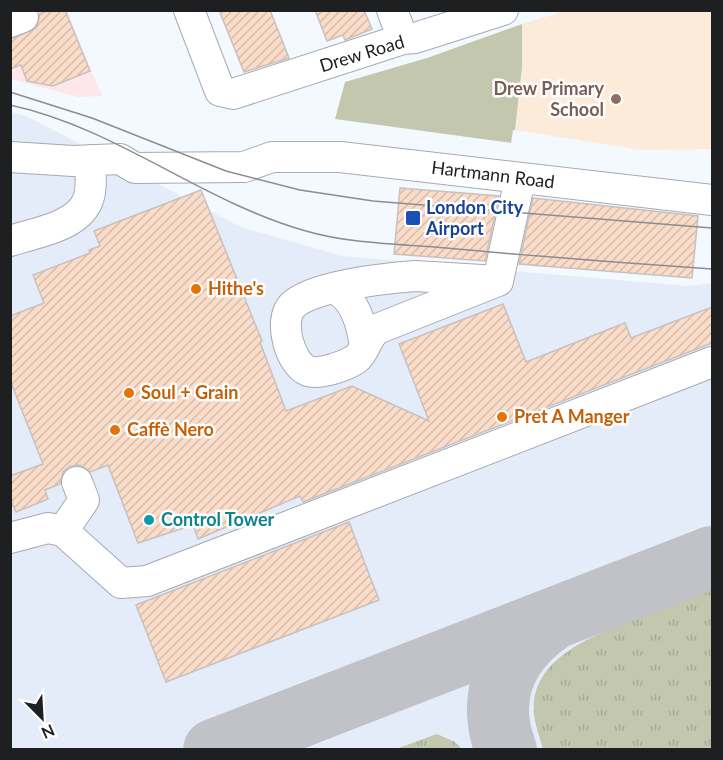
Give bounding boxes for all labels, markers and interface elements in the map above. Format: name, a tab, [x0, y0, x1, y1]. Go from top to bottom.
street label: Drew Road	[317, 30, 407, 76]
place label: Drew Primary School	[493, 77, 604, 120]
marker: Drew Primary School	[609, 92, 623, 106]
street label: Hartmann Road	[430, 156, 556, 192]
place label: London City Airport	[425, 196, 524, 239]
marker: London City Airport	[404, 209, 422, 227]
place label: Hithe's	[208, 277, 264, 299]
marker: Hithe's	[189, 282, 203, 296]
place label: Soul + Grain	[141, 381, 238, 403]
marker: Soul + Grain	[122, 386, 136, 400]
place label: Pret A Manger	[514, 405, 630, 427]
marker: Pret A Manger	[495, 410, 509, 424]
place label: Caffè Nero	[127, 418, 214, 440]
marker: Caffè Nero	[108, 423, 122, 437]
place label: Control Tower	[161, 508, 275, 530]
marker: Control Tower	[142, 513, 156, 527]
north arrow	[12, 688, 72, 748]
text: N	[39, 721, 58, 743]

